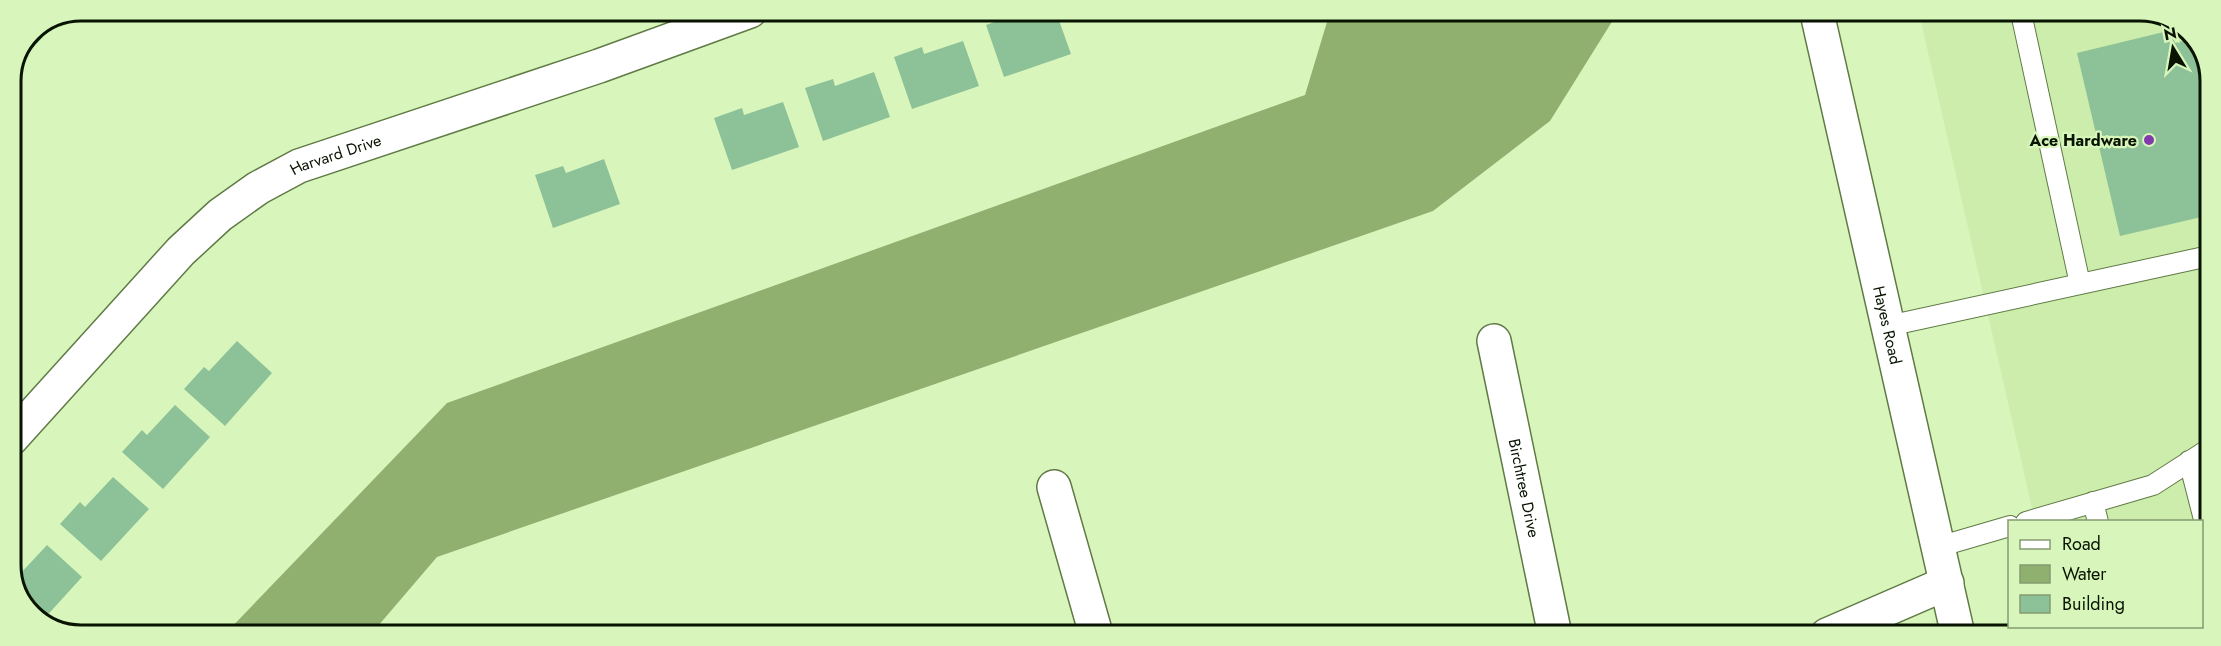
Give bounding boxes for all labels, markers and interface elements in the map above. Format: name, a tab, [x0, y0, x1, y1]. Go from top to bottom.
north arrow	[2143, 18, 2203, 78]
text: N	[2162, 21, 2179, 46]
street label: Harvard Drive	[286, 128, 384, 181]
place label: Ace Hardware	[2028, 129, 2137, 152]
marker: Ace Hardware	[2142, 133, 2156, 147]
street label: Hayes Road	[1867, 284, 1907, 367]
street label: Birchtree Drive	[1503, 436, 1545, 539]
legend	[2008, 520, 2203, 628]
text: Road	[2062, 531, 2101, 557]
text: Water	[2062, 561, 2107, 587]
text: Building	[2062, 591, 2125, 617]

